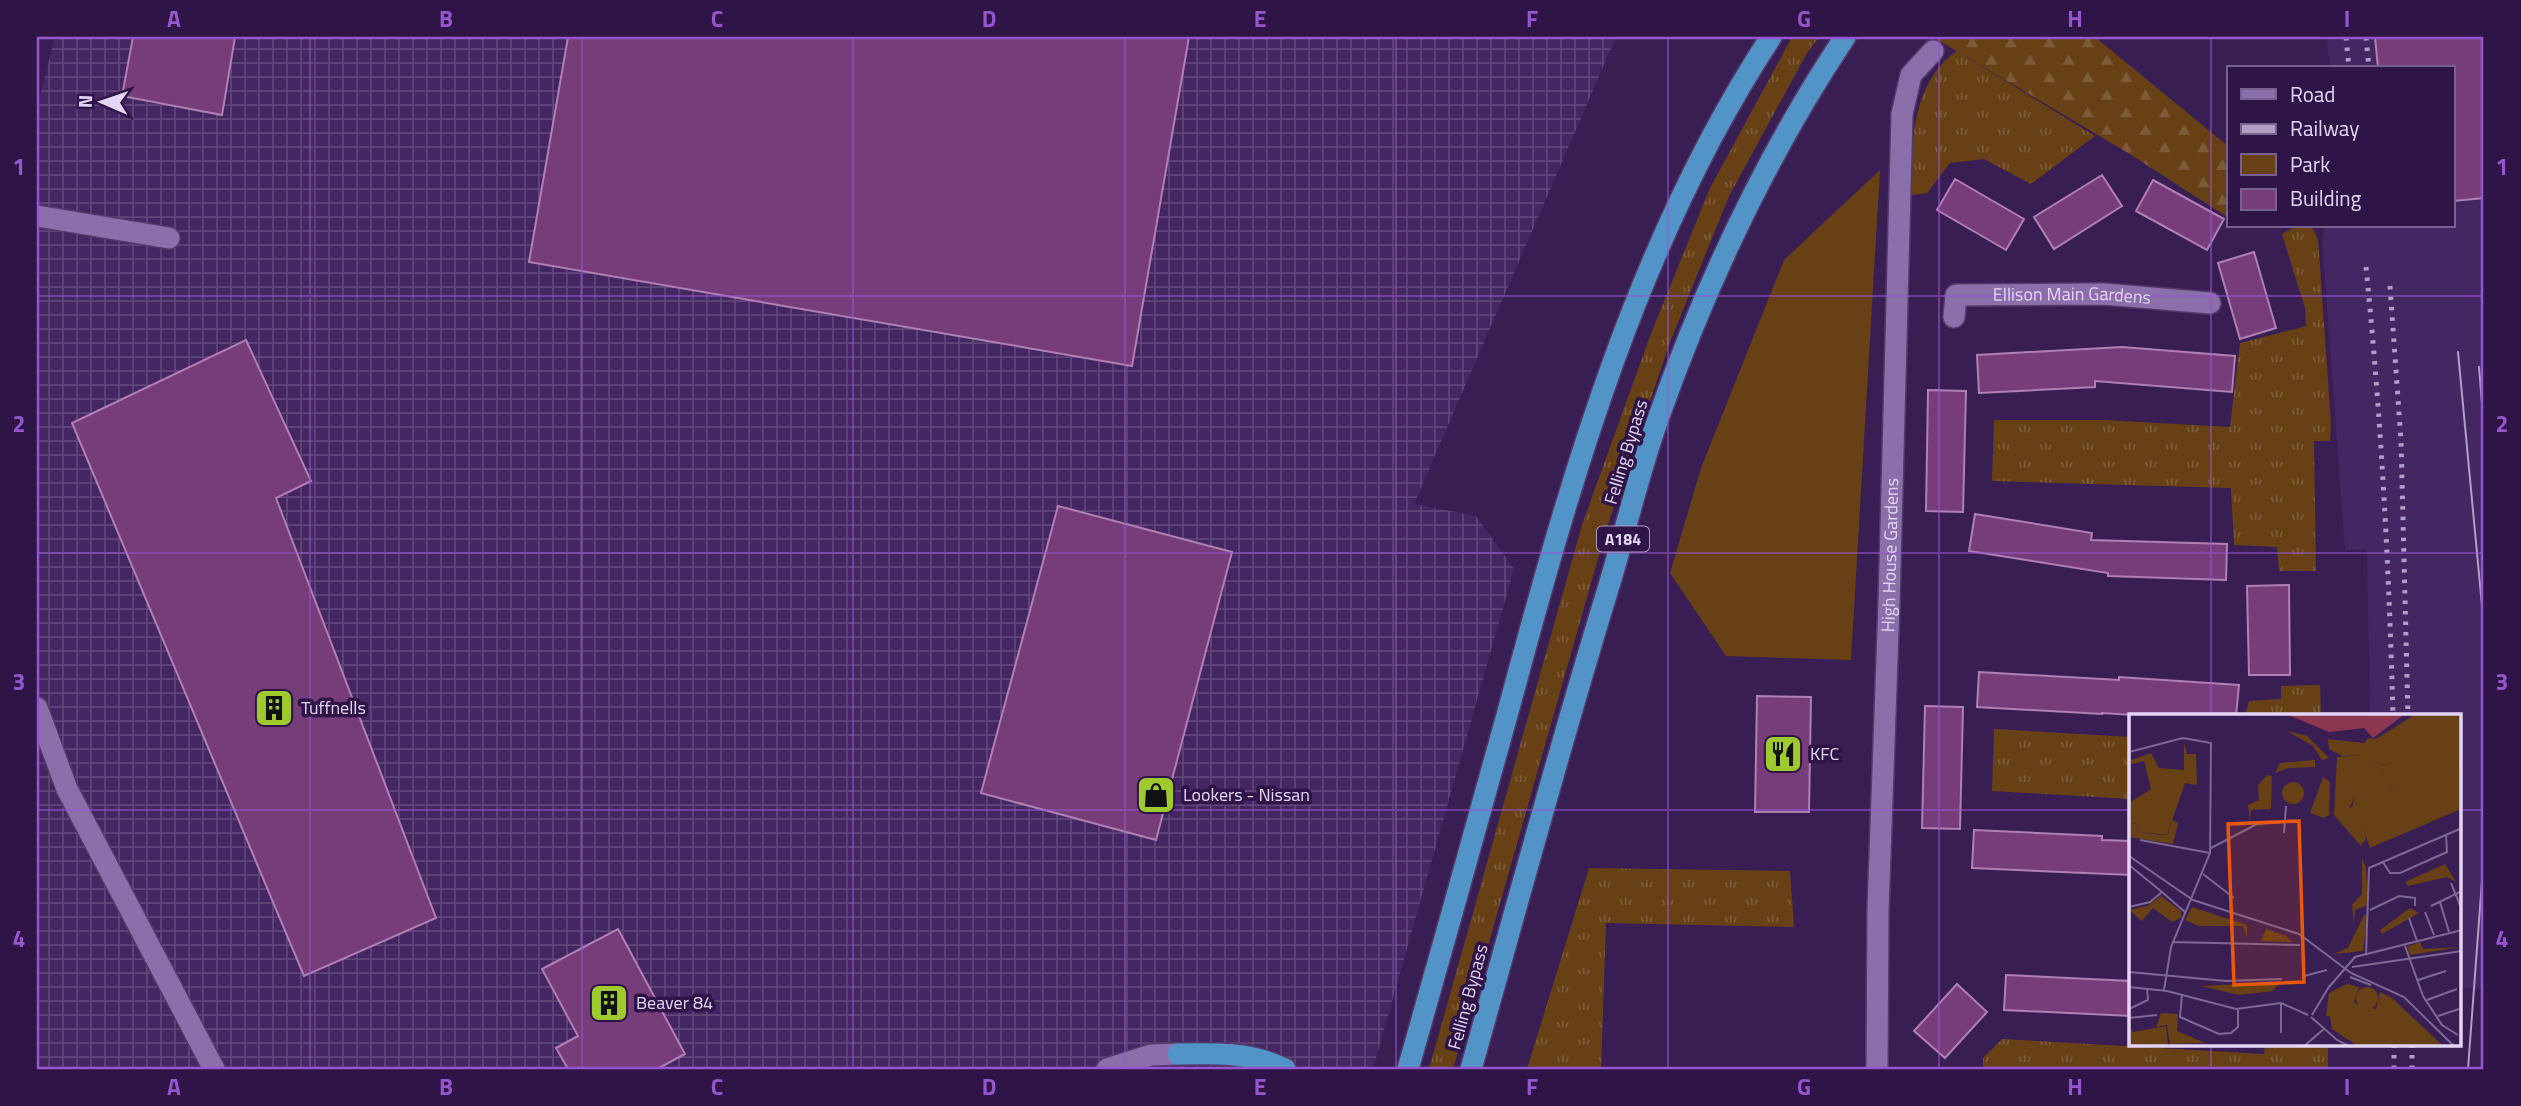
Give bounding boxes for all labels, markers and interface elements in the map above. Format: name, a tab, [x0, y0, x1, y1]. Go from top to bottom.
text: A	[167, 1, 181, 36]
text: B	[439, 1, 453, 36]
text: C	[711, 1, 723, 36]
text: D	[982, 1, 996, 36]
text: E	[1254, 1, 1266, 36]
text: F	[1526, 1, 1538, 36]
text: G	[1797, 1, 1811, 36]
text: H	[2067, 1, 2083, 36]
text: I	[2344, 1, 2350, 36]
north arrow	[66, 66, 136, 136]
legend	[2227, 66, 2454, 228]
text: Road	[2290, 78, 2335, 110]
text: N	[70, 94, 99, 108]
text: Railway	[2290, 112, 2359, 144]
text: Park	[2290, 148, 2330, 180]
text: 1	[13, 149, 25, 184]
text: 1	[2496, 149, 2508, 184]
text: Building	[2290, 182, 2362, 214]
street label: Ellison Main Gardens	[1993, 280, 2152, 311]
street label: Felling Bypass	[1597, 396, 1654, 508]
text: 2	[13, 406, 25, 441]
text: 2	[2496, 406, 2508, 441]
street label: High House Gardens	[1874, 478, 1905, 633]
road number: A184	[1597, 526, 1649, 552]
text: 3	[13, 664, 25, 699]
text: 3	[2496, 664, 2508, 699]
building icon: Tuffnells	[253, 687, 295, 729]
place label: Tuffnells	[301, 694, 366, 721]
inset map	[2129, 714, 2462, 1046]
restaurant icon: KFC	[1762, 733, 1804, 775]
place label: KFC	[1810, 740, 1840, 767]
shop icon: Lookers - Nissan	[1135, 774, 1177, 816]
place label: Lookers - Nissan	[1183, 781, 1310, 808]
text: 4	[13, 921, 25, 956]
text: 4	[2496, 921, 2508, 956]
street label: Felling Bypass	[1440, 941, 1495, 1053]
building icon: Beaver 84	[588, 982, 630, 1024]
place label: Beaver 84	[636, 989, 713, 1016]
text: A	[167, 1069, 181, 1104]
text: B	[439, 1069, 453, 1104]
text: C	[711, 1069, 723, 1104]
text: D	[982, 1069, 996, 1104]
text: E	[1254, 1069, 1266, 1104]
text: F	[1526, 1069, 1538, 1104]
text: G	[1797, 1069, 1811, 1104]
text: H	[2067, 1069, 2083, 1104]
text: I	[2344, 1069, 2350, 1104]

